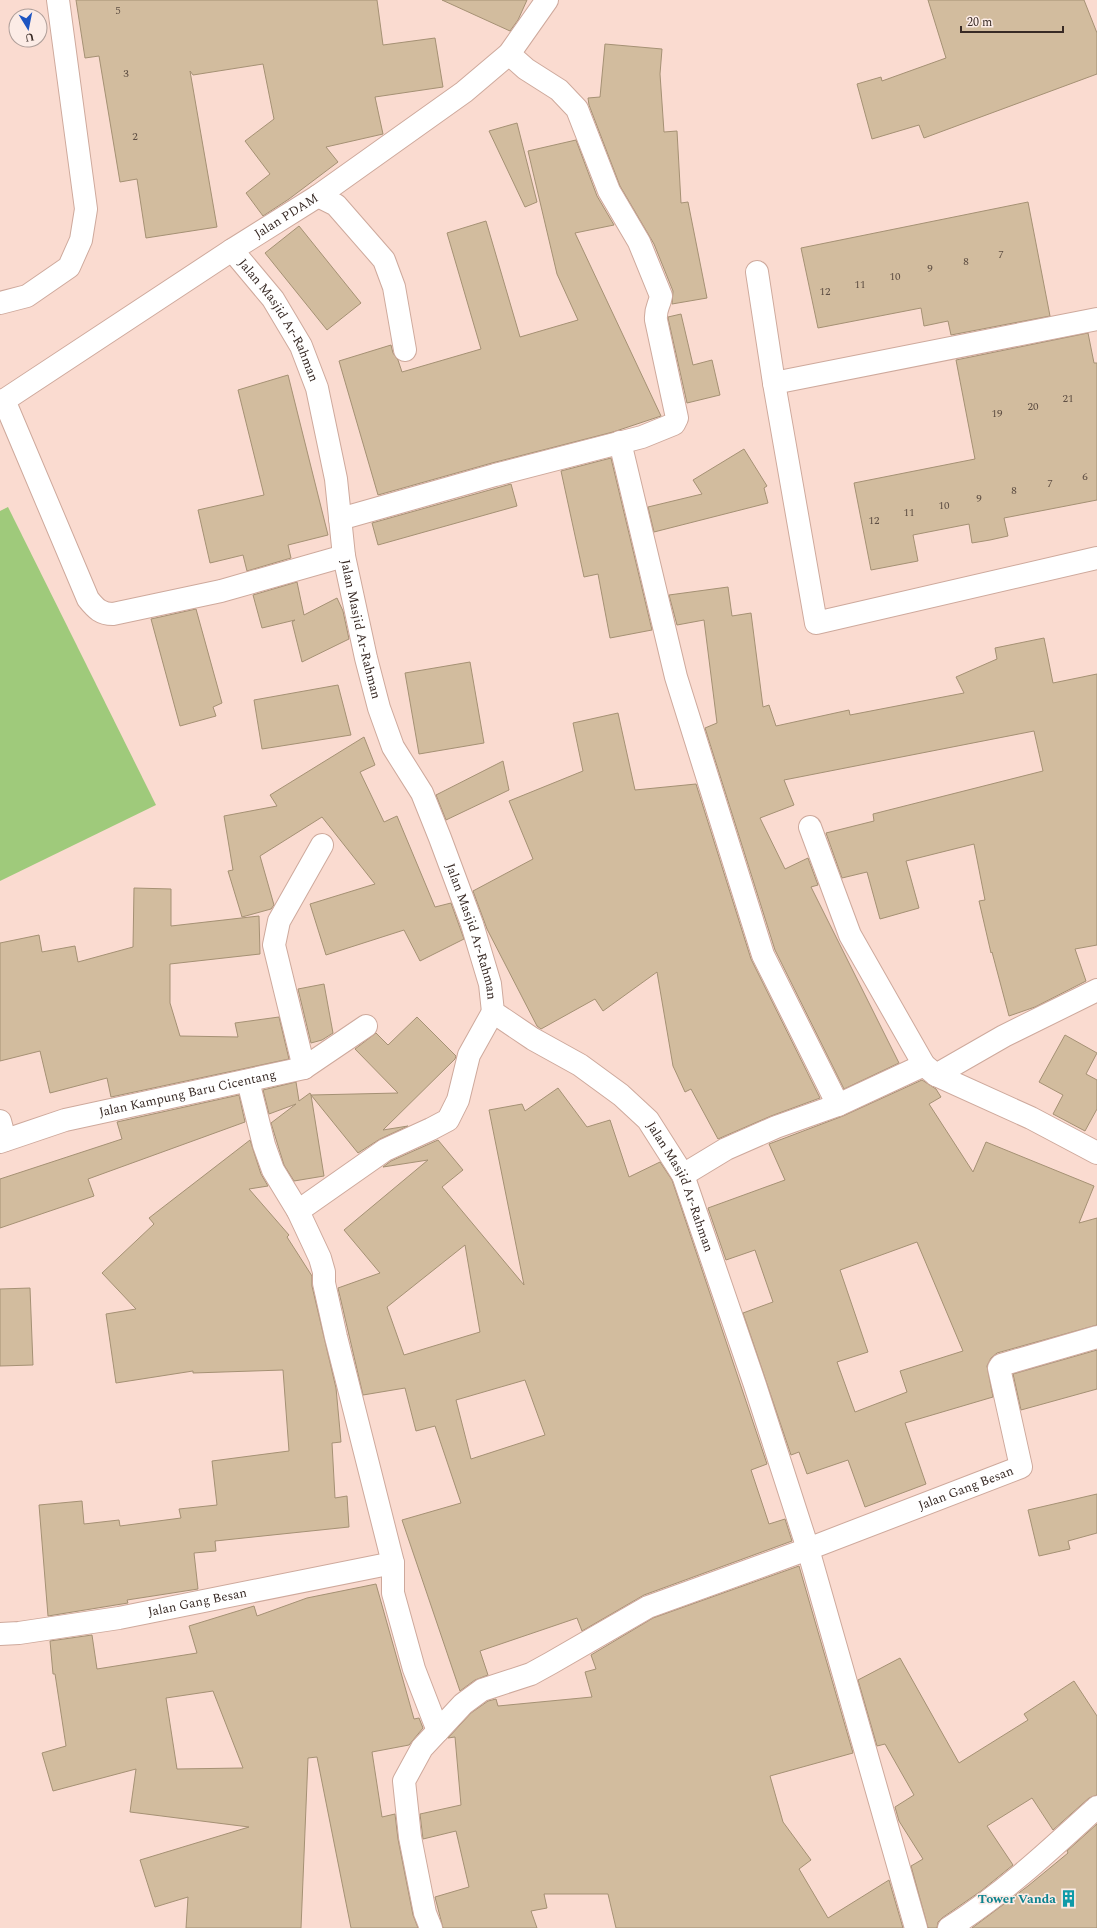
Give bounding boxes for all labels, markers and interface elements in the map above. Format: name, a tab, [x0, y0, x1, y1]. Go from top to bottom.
house number: 5	[115, 2, 121, 19]
north arrow	[8, 8, 48, 48]
scale bar	[961, 8, 1063, 34]
text: 20 m	[967, 13, 992, 32]
text: U	[24, 28, 36, 47]
house number: 3	[123, 65, 129, 82]
house number: 2	[132, 128, 138, 145]
street label: Jalan PDAM	[250, 188, 322, 244]
house number: 7	[998, 246, 1004, 263]
house number: 8	[963, 253, 969, 270]
street label: Jalan Masjid Ar-Rahman	[233, 254, 324, 385]
house number: 9	[927, 260, 933, 277]
house number: 10	[890, 268, 901, 285]
house number: 11	[855, 276, 866, 293]
house number: 12	[820, 283, 831, 300]
house number: 21	[1063, 390, 1074, 407]
house number: 20	[1028, 398, 1039, 415]
house number: 19	[992, 405, 1003, 422]
house number: 6	[1082, 468, 1088, 485]
house number: 7	[1047, 475, 1053, 492]
house number: 8	[1011, 482, 1017, 499]
house number: 9	[976, 490, 982, 507]
house number: 10	[939, 497, 950, 514]
house number: 11	[904, 504, 915, 521]
house number: 12	[869, 512, 880, 529]
street label: Jalan Masjid Ar-Rahman	[335, 558, 386, 702]
street label: Jalan Masjid Ar-Rahman	[440, 860, 502, 1001]
street label: Jalan Kampung Baru Cicentang	[97, 1064, 278, 1122]
street label: Jalan Masjid Ar-Rahman	[641, 1118, 719, 1255]
street label: Jalan Gang Besan	[915, 1461, 1017, 1516]
street label: Jalan Gang Besan	[146, 1582, 249, 1622]
place label: Tower Vanda	[978, 1889, 1056, 1909]
building icon: Tower Vanda	[1059, 1889, 1079, 1909]

